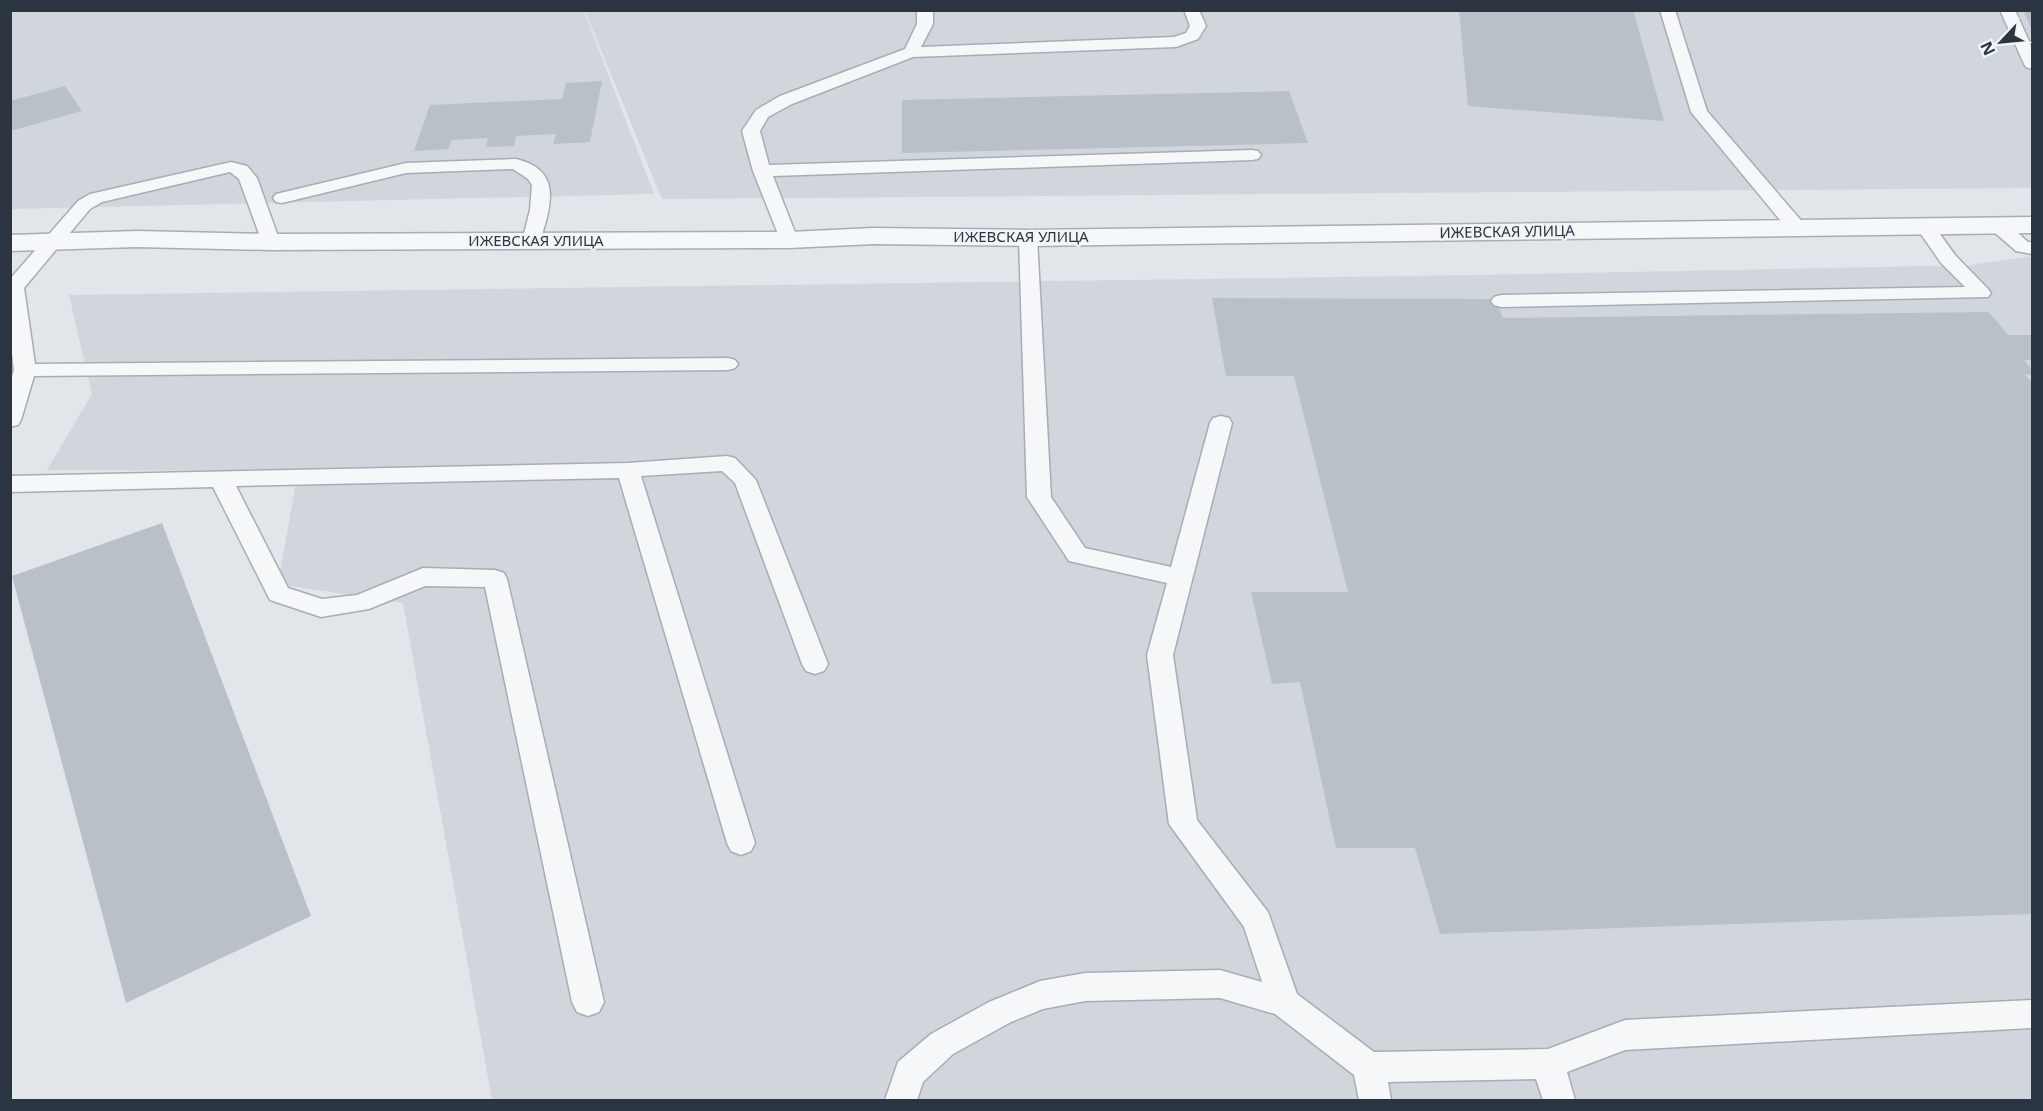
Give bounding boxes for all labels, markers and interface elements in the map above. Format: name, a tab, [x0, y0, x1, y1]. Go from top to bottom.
north arrow	[1971, 12, 2031, 72]
text: N	[1975, 38, 2000, 59]
street label: ИЖЕВСКАЯ УЛИЦА	[1439, 220, 1575, 242]
street label: ИЖЕВСКАЯ УЛИЦА	[953, 226, 1089, 246]
street label: ИЖЕВСКАЯ УЛИЦА	[468, 230, 604, 250]

